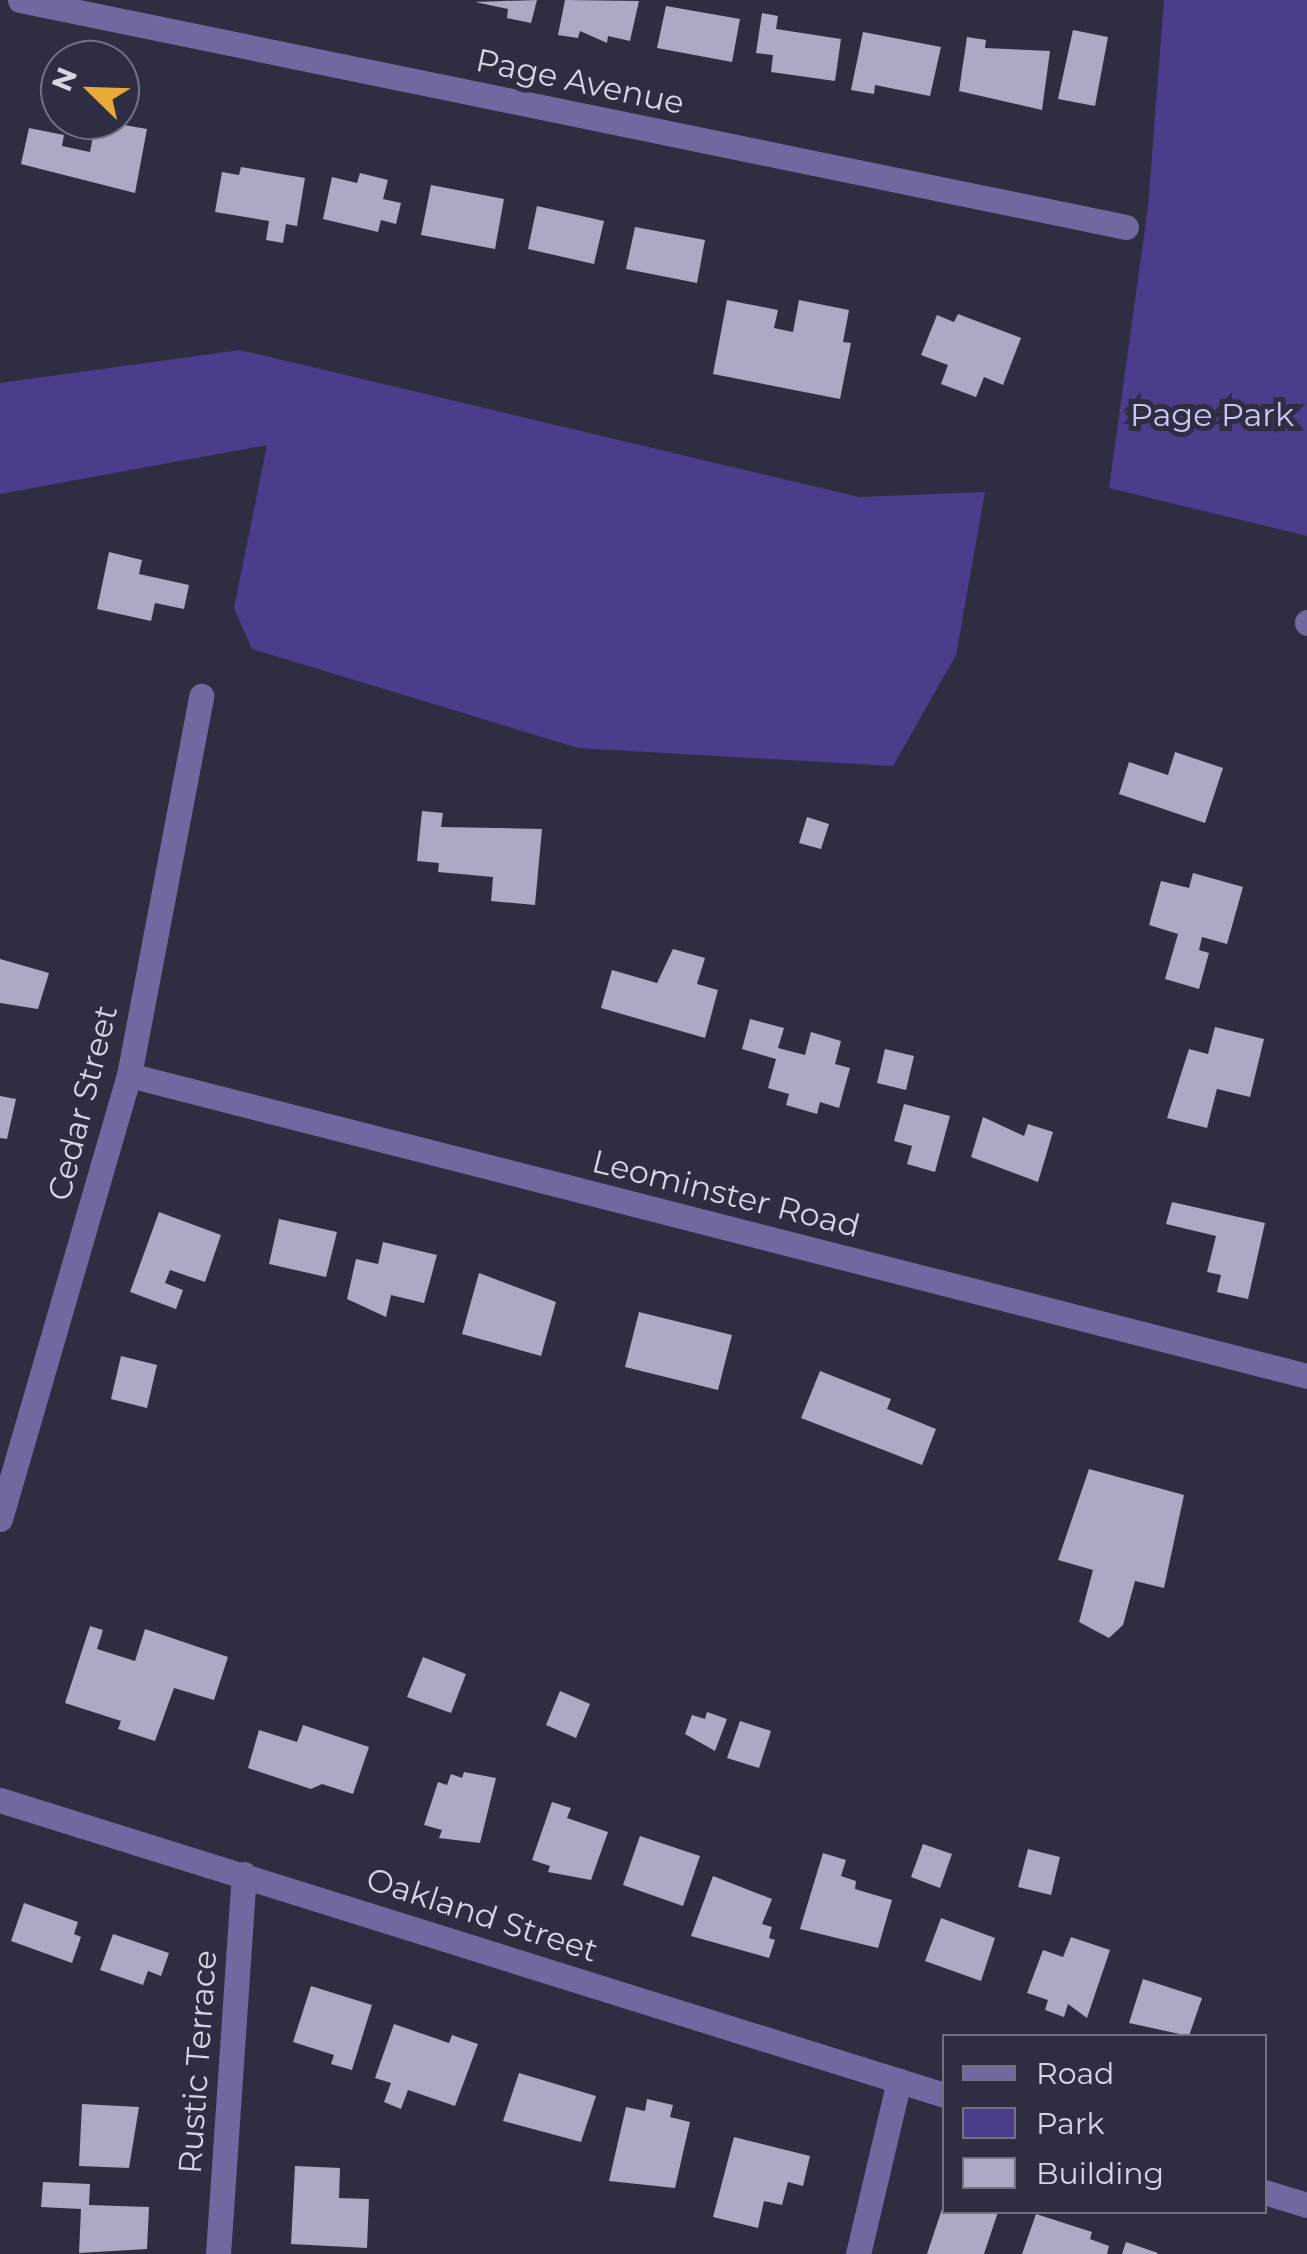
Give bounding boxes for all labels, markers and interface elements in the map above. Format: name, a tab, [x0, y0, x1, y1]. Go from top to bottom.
north arrow	[40, 40, 140, 140]
street label: Page Avenue	[472, 41, 688, 123]
text: N	[44, 62, 84, 96]
park label: Page Park	[1130, 396, 1294, 434]
street label: Cedar Street	[40, 1001, 126, 1205]
street label: Leominster Road	[588, 1142, 864, 1246]
street label: Oakland Street	[362, 1860, 602, 1970]
street label: Rustic Terrace	[171, 1949, 225, 2175]
legend	[942, 2034, 1267, 2214]
text: Road	[1036, 2055, 1114, 2092]
text: Park	[1036, 2105, 1105, 2142]
text: Building	[1036, 2155, 1164, 2192]

